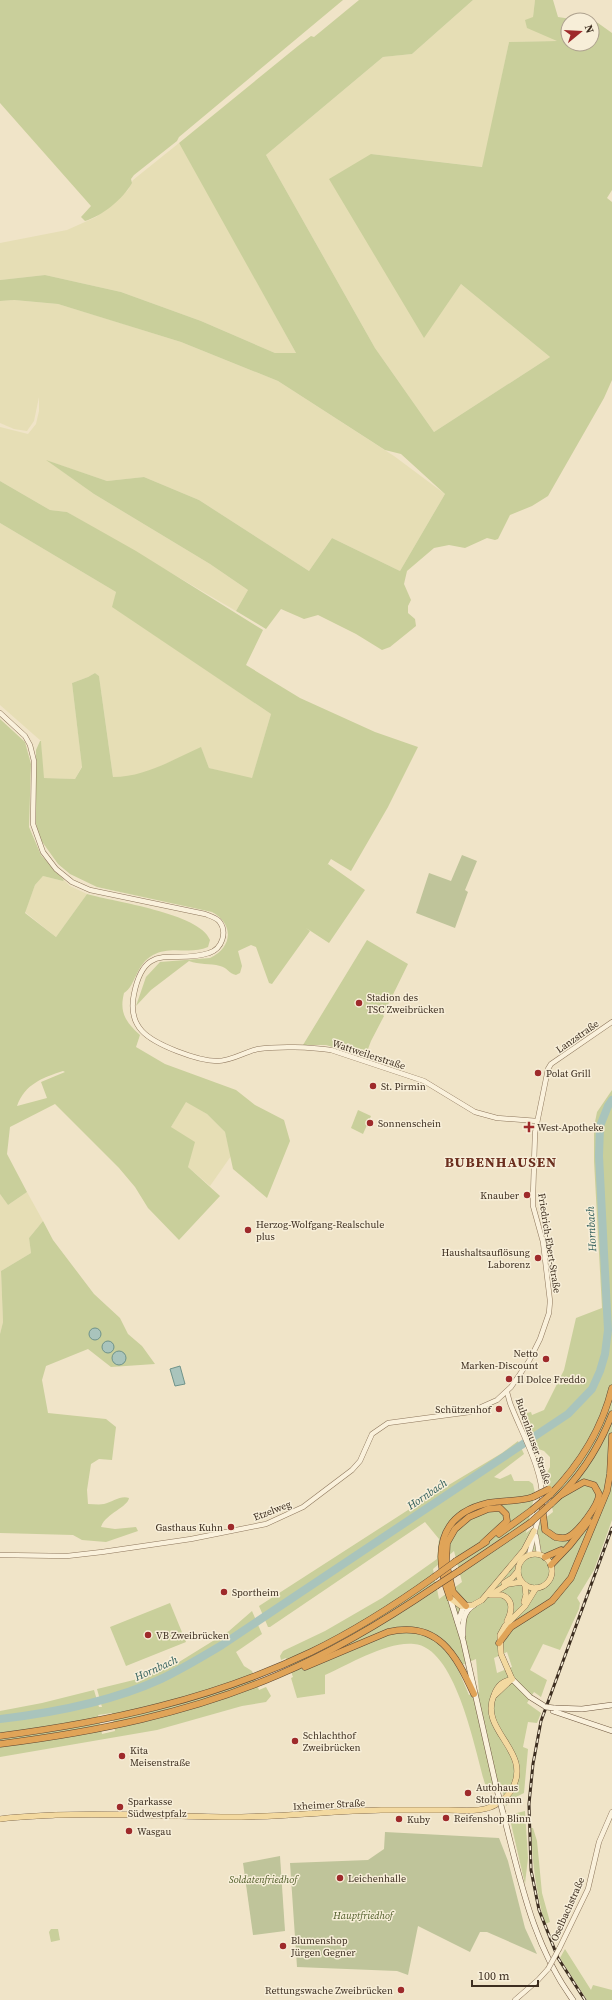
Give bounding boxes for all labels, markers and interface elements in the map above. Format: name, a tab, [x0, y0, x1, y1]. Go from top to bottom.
north arrow	[560, 12, 600, 52]
text: N	[581, 23, 597, 35]
place label: Stadion des TSC Zweibrücken	[367, 991, 444, 1016]
marker: Stadion des TSC Zweibrücken	[354, 998, 364, 1008]
street label: Lanzstraße	[553, 1017, 601, 1056]
street label: Wattweilerstraße	[331, 1037, 407, 1072]
place label: Polat Grill	[546, 1067, 591, 1080]
marker: Polat Grill	[533, 1068, 543, 1078]
place label: St. Pirmin	[381, 1080, 426, 1093]
marker: St. Pirmin	[368, 1081, 378, 1091]
place label: Sonnenschein	[378, 1117, 441, 1130]
marker: Sonnenschein	[365, 1118, 375, 1128]
place label: West-Apotheke	[537, 1121, 604, 1134]
marker: West-Apotheke	[524, 1122, 534, 1132]
district label: BUBENHAUSEN	[445, 1152, 557, 1172]
place label: Knauber	[480, 1189, 520, 1202]
marker: Knauber	[522, 1190, 532, 1200]
street label: Friedrich-Ebert-Straße	[535, 1192, 564, 1294]
water label: Hornbach	[583, 1206, 600, 1253]
place label: Herzog-Wolfgang-Realschule plus	[256, 1218, 384, 1243]
marker: Herzog-Wolfgang-Realschule plus	[243, 1225, 253, 1235]
place label: Haushaltsauflösung Laborenz	[442, 1246, 530, 1271]
marker: Haushaltsauflösung Laborenz	[533, 1253, 543, 1263]
place label: Netto Marken-Discount	[461, 1347, 539, 1372]
marker: Netto Marken-Discount	[541, 1354, 551, 1364]
place label: Il Dolce Freddo	[517, 1373, 586, 1386]
marker: Il Dolce Freddo	[504, 1374, 514, 1384]
street label: Bubenhauser Straße	[513, 1396, 554, 1486]
place label: Schützenhof	[435, 1403, 492, 1416]
marker: Schützenhof	[494, 1404, 504, 1414]
water label: Hornbach	[403, 1475, 450, 1514]
street label: Etzelweg	[251, 1497, 293, 1524]
place label: Gasthaus Kuhn	[156, 1521, 223, 1534]
marker: Gasthaus Kuhn	[226, 1522, 236, 1532]
place label: Sportheim	[232, 1586, 279, 1599]
marker: Sportheim	[219, 1587, 229, 1597]
place label: VB Zweibrücken	[156, 1629, 229, 1642]
marker: VB Zweibrücken	[143, 1630, 153, 1640]
water label: Hornbach	[131, 1652, 180, 1685]
place label: Schlachthof Zweibrücken	[303, 1729, 361, 1754]
marker: Schlachthof Zweibrücken	[290, 1736, 300, 1746]
place label: Kita Meisenstraße	[130, 1744, 190, 1769]
marker: Kita Meisenstraße	[117, 1751, 127, 1761]
place label: Autohaus Stoltmann	[476, 1781, 522, 1806]
marker: Autohaus Stoltmann	[463, 1788, 473, 1798]
place label: Sparkasse Südwestpfalz	[128, 1795, 187, 1820]
street label: Ixheimer Straße	[293, 1796, 365, 1813]
marker: Sparkasse Südwestpfalz	[115, 1802, 125, 1812]
place label: Reifenshop Blinn	[454, 1812, 531, 1825]
place label: Kuby	[407, 1813, 431, 1826]
marker: Reifenshop Blinn	[441, 1813, 451, 1823]
marker: Kuby	[394, 1814, 404, 1824]
place label: Wasgau	[137, 1825, 171, 1838]
marker: Wasgau	[124, 1826, 134, 1836]
place label: Leichenhalle	[348, 1872, 406, 1885]
park label: Soldatenfriedhof	[229, 1873, 299, 1886]
marker: Leichenhalle	[335, 1873, 345, 1883]
street label: Oselbachstraße	[548, 1875, 587, 1943]
park label: Hauptfriedhof	[332, 1909, 395, 1922]
place label: Blumenshop Jürgen Gegner	[290, 1934, 356, 1959]
marker: Blumenshop Jürgen Gegner	[278, 1941, 288, 1951]
scale bar	[472, 1962, 538, 1988]
text: 100 m	[478, 1968, 510, 1984]
place label: Rettungswache Zweibrücken	[265, 1984, 393, 1997]
marker: Rettungswache Zweibrücken	[396, 1985, 406, 1995]

